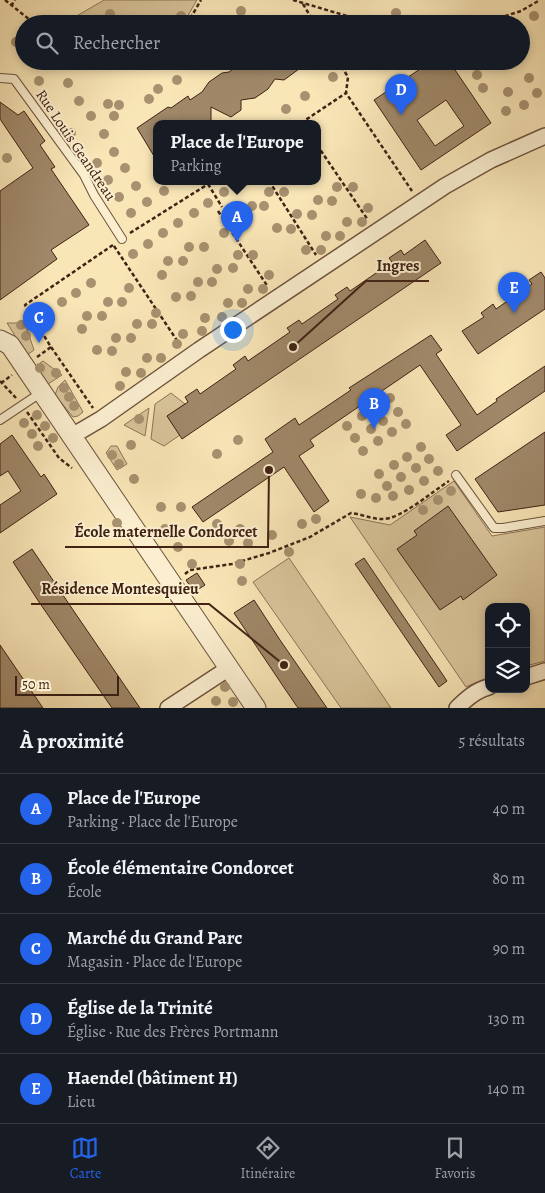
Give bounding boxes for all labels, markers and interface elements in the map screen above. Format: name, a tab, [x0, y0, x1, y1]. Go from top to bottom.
search box	[15, 15, 530, 70]
icon: search	[33, 29, 61, 57]
text: Rechercher	[73, 30, 160, 56]
pin: D	[385, 74, 417, 115]
street label: Rue Louis Geandreau	[31, 85, 121, 205]
popup	[153, 120, 321, 185]
text: Place de l'Europe	[170, 129, 304, 155]
text: Parking	[170, 155, 222, 177]
pin: A	[221, 201, 253, 242]
callout: Ingres	[366, 250, 429, 281]
text: Ingres	[376, 255, 420, 277]
pin: E	[498, 272, 530, 313]
pin: C	[23, 302, 55, 343]
your location	[220, 317, 246, 343]
pin: B	[358, 388, 390, 429]
callout: École maternelle Condorcet	[65, 516, 268, 547]
text: École maternelle Condorcet	[74, 521, 258, 543]
callout: Résidence Montesquieu	[31, 573, 209, 604]
text: Résidence Montesquieu	[41, 578, 199, 600]
map controls	[485, 603, 530, 693]
button: locate	[485, 603, 530, 648]
button: layers	[485, 648, 530, 693]
scale bar	[15, 673, 119, 696]
text: 50 m	[22, 675, 50, 694]
text: À proximité	[20, 727, 124, 755]
text: 5 résultats	[458, 730, 525, 752]
text: Place de l'Europe	[67, 785, 201, 811]
text: A	[31, 798, 41, 820]
text: 40 m	[493, 798, 525, 820]
text: Parking · Place de l'Europe	[67, 811, 238, 833]
text: École élémentaire Condorcet	[67, 855, 294, 881]
text: B	[31, 868, 41, 890]
text: 80 m	[492, 868, 525, 890]
text: École	[67, 881, 102, 903]
text: Marché du Grand Parc	[67, 925, 243, 951]
text: C	[31, 938, 41, 960]
text: 90 m	[493, 938, 525, 960]
text: Magasin · Place de l'Europe	[67, 951, 242, 973]
text: Église de la Trinité	[67, 995, 213, 1021]
text: D	[30, 1008, 42, 1030]
text: 130 m	[488, 1008, 525, 1030]
text: Église · Rue des Frères Portmann	[67, 1021, 279, 1043]
text: Haendel (bâtiment H)	[67, 1065, 238, 1091]
text: E	[31, 1078, 41, 1100]
text: 140 m	[487, 1078, 525, 1100]
text: Lieu	[67, 1091, 95, 1113]
tab: Carte	[70, 1134, 101, 1183]
tab: Itinéraire	[241, 1134, 295, 1183]
tab: Favoris	[435, 1134, 475, 1183]

